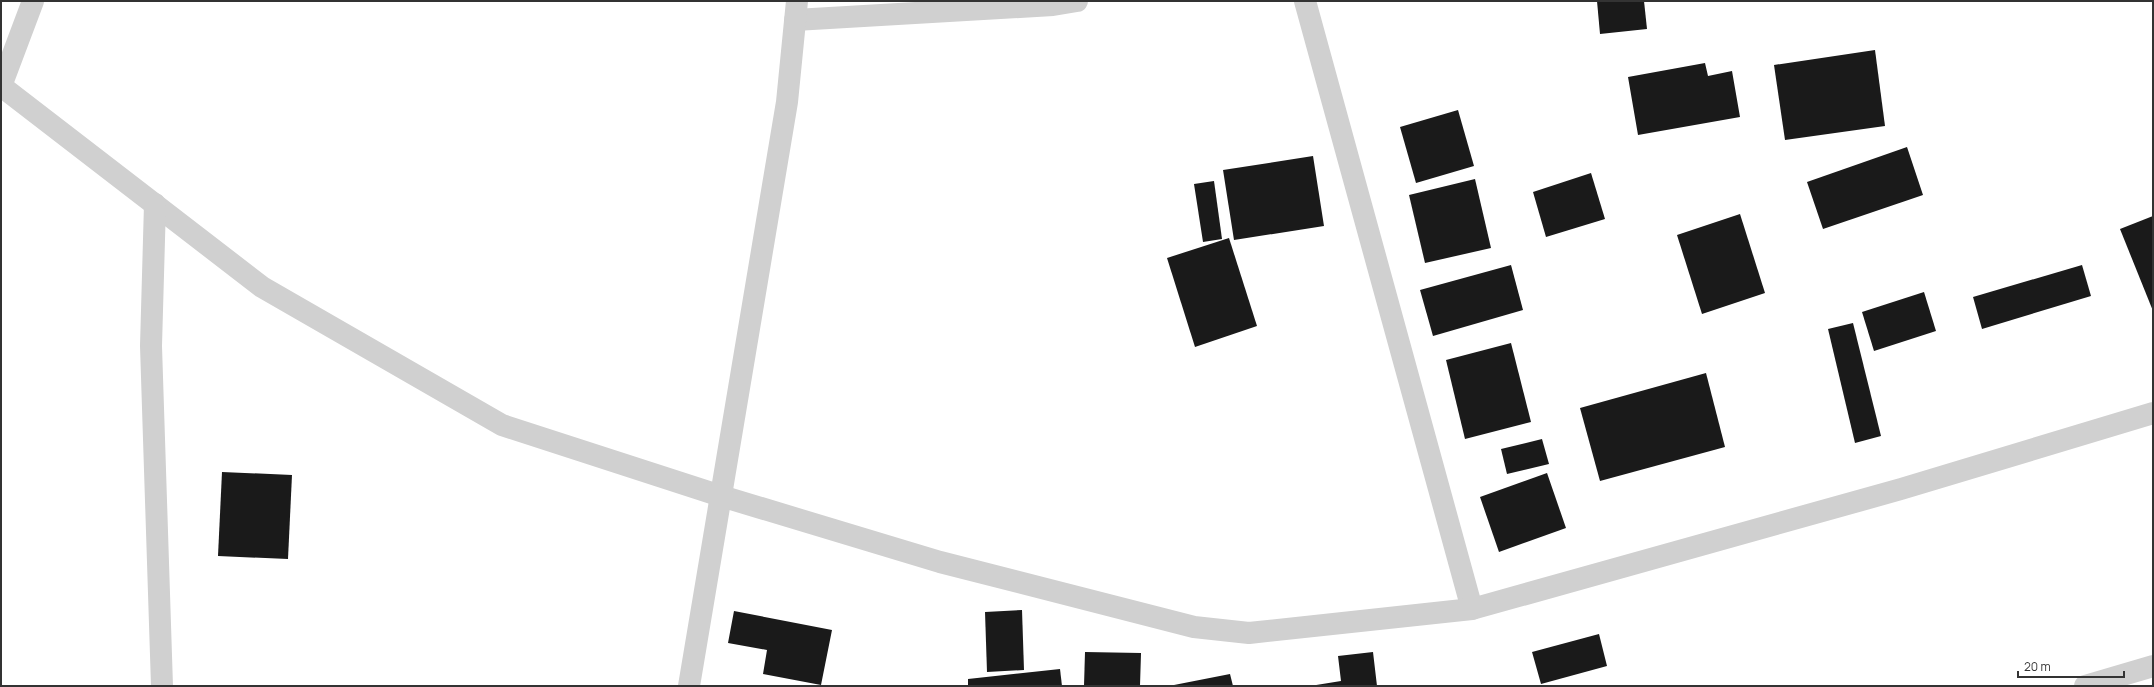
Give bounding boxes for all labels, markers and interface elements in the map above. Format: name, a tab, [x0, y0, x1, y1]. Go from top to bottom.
scale bar	[2018, 653, 2124, 679]
text: 20 m	[2024, 658, 2051, 675]

